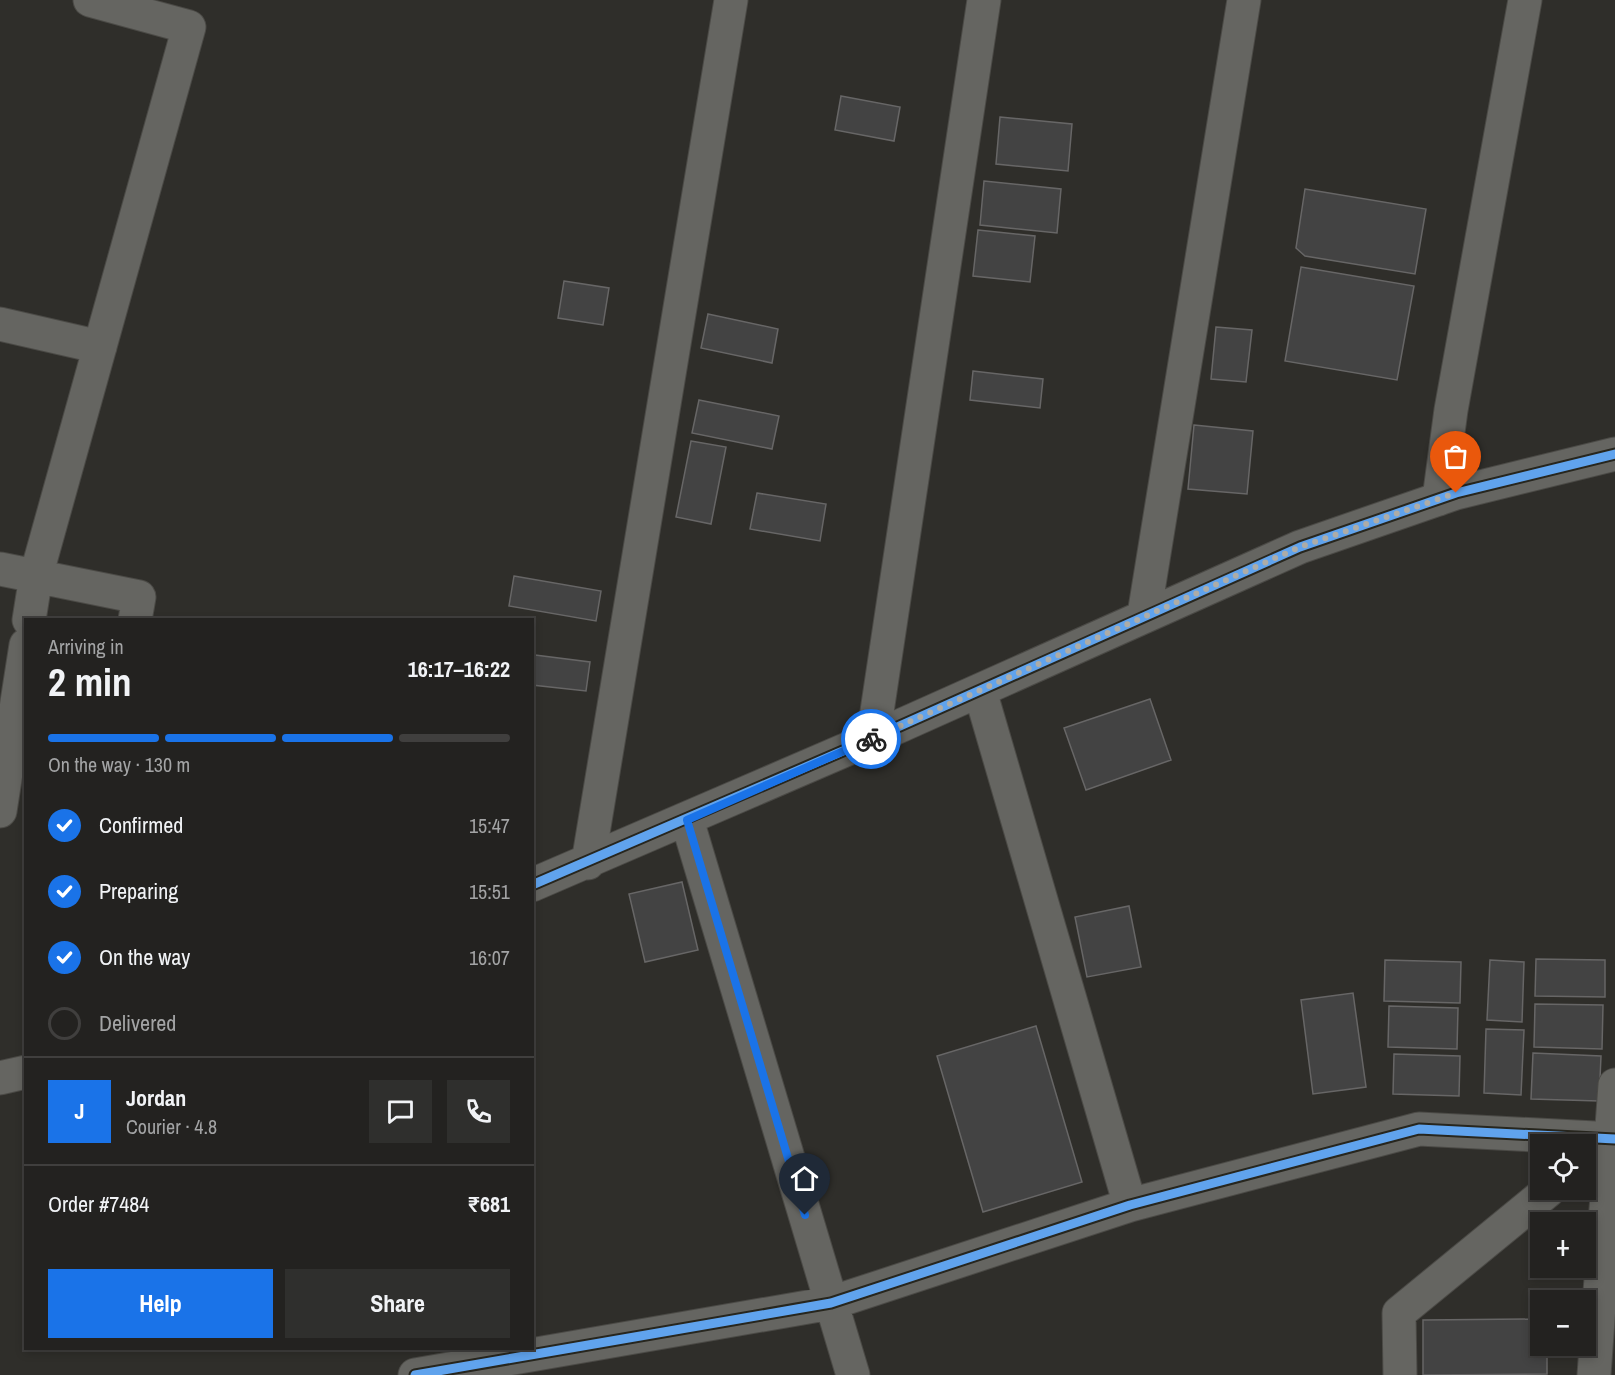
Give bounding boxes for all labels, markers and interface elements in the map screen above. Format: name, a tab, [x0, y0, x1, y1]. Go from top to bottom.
pin	[1430, 431, 1481, 493]
icon: bag	[1439, 440, 1472, 473]
text: Arriving in	[48, 633, 124, 660]
text: 16:17–16:22	[408, 654, 510, 684]
text: 2 min	[48, 656, 132, 708]
courier	[841, 709, 901, 769]
icon: bike	[855, 723, 888, 756]
text: On the way · 130 m	[48, 751, 190, 778]
icon: check	[48, 809, 81, 842]
text: Confirmed	[99, 810, 183, 840]
text: 15:47	[469, 812, 510, 839]
icon: check	[48, 875, 81, 908]
text: Preparing	[99, 876, 178, 906]
text: 15:51	[469, 878, 510, 905]
icon: check	[48, 941, 81, 974]
text: On the way	[99, 942, 190, 972]
text: 16:07	[469, 944, 510, 971]
text: Delivered	[99, 1008, 176, 1038]
button: chat	[369, 1080, 432, 1143]
button: phone	[447, 1080, 510, 1143]
text: Jordan	[126, 1083, 186, 1113]
text: J	[74, 1096, 85, 1126]
text: Courier · 4.8	[126, 1113, 217, 1140]
map controls	[1530, 1134, 1596, 1356]
button: locate	[1530, 1134, 1596, 1200]
pin	[779, 1153, 830, 1215]
icon: home	[788, 1162, 821, 1195]
text: Order #7484	[48, 1189, 149, 1219]
text: ₹681	[467, 1189, 510, 1219]
button: +	[1530, 1212, 1596, 1278]
button: Help	[48, 1269, 273, 1338]
button: Share	[285, 1269, 510, 1338]
button: −	[1530, 1290, 1596, 1356]

